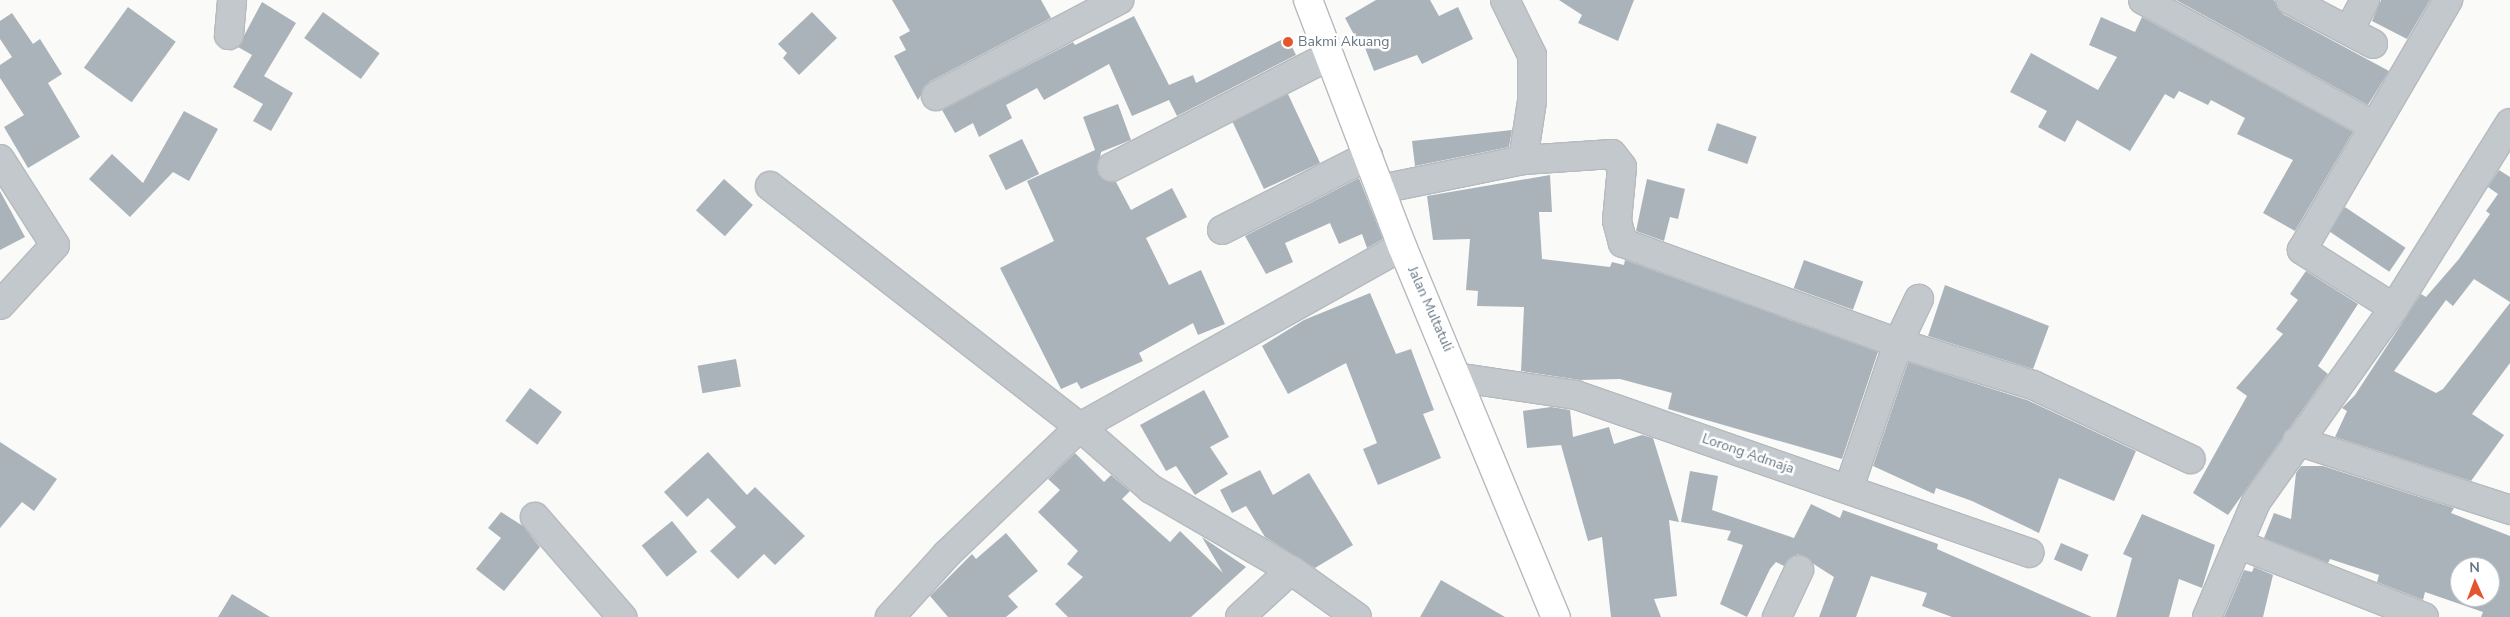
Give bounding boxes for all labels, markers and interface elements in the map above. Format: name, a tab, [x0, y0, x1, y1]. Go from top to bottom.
place label: Bakmi Akuang	[1298, 34, 1389, 50]
marker: Bakmi Akuang	[1282, 36, 1294, 48]
street label: Jalan Multatuli	[1404, 264, 1456, 354]
street label: Lorong Admaja	[1700, 430, 1796, 478]
north arrow	[2450, 557, 2500, 607]
text: N	[2469, 558, 2480, 577]

